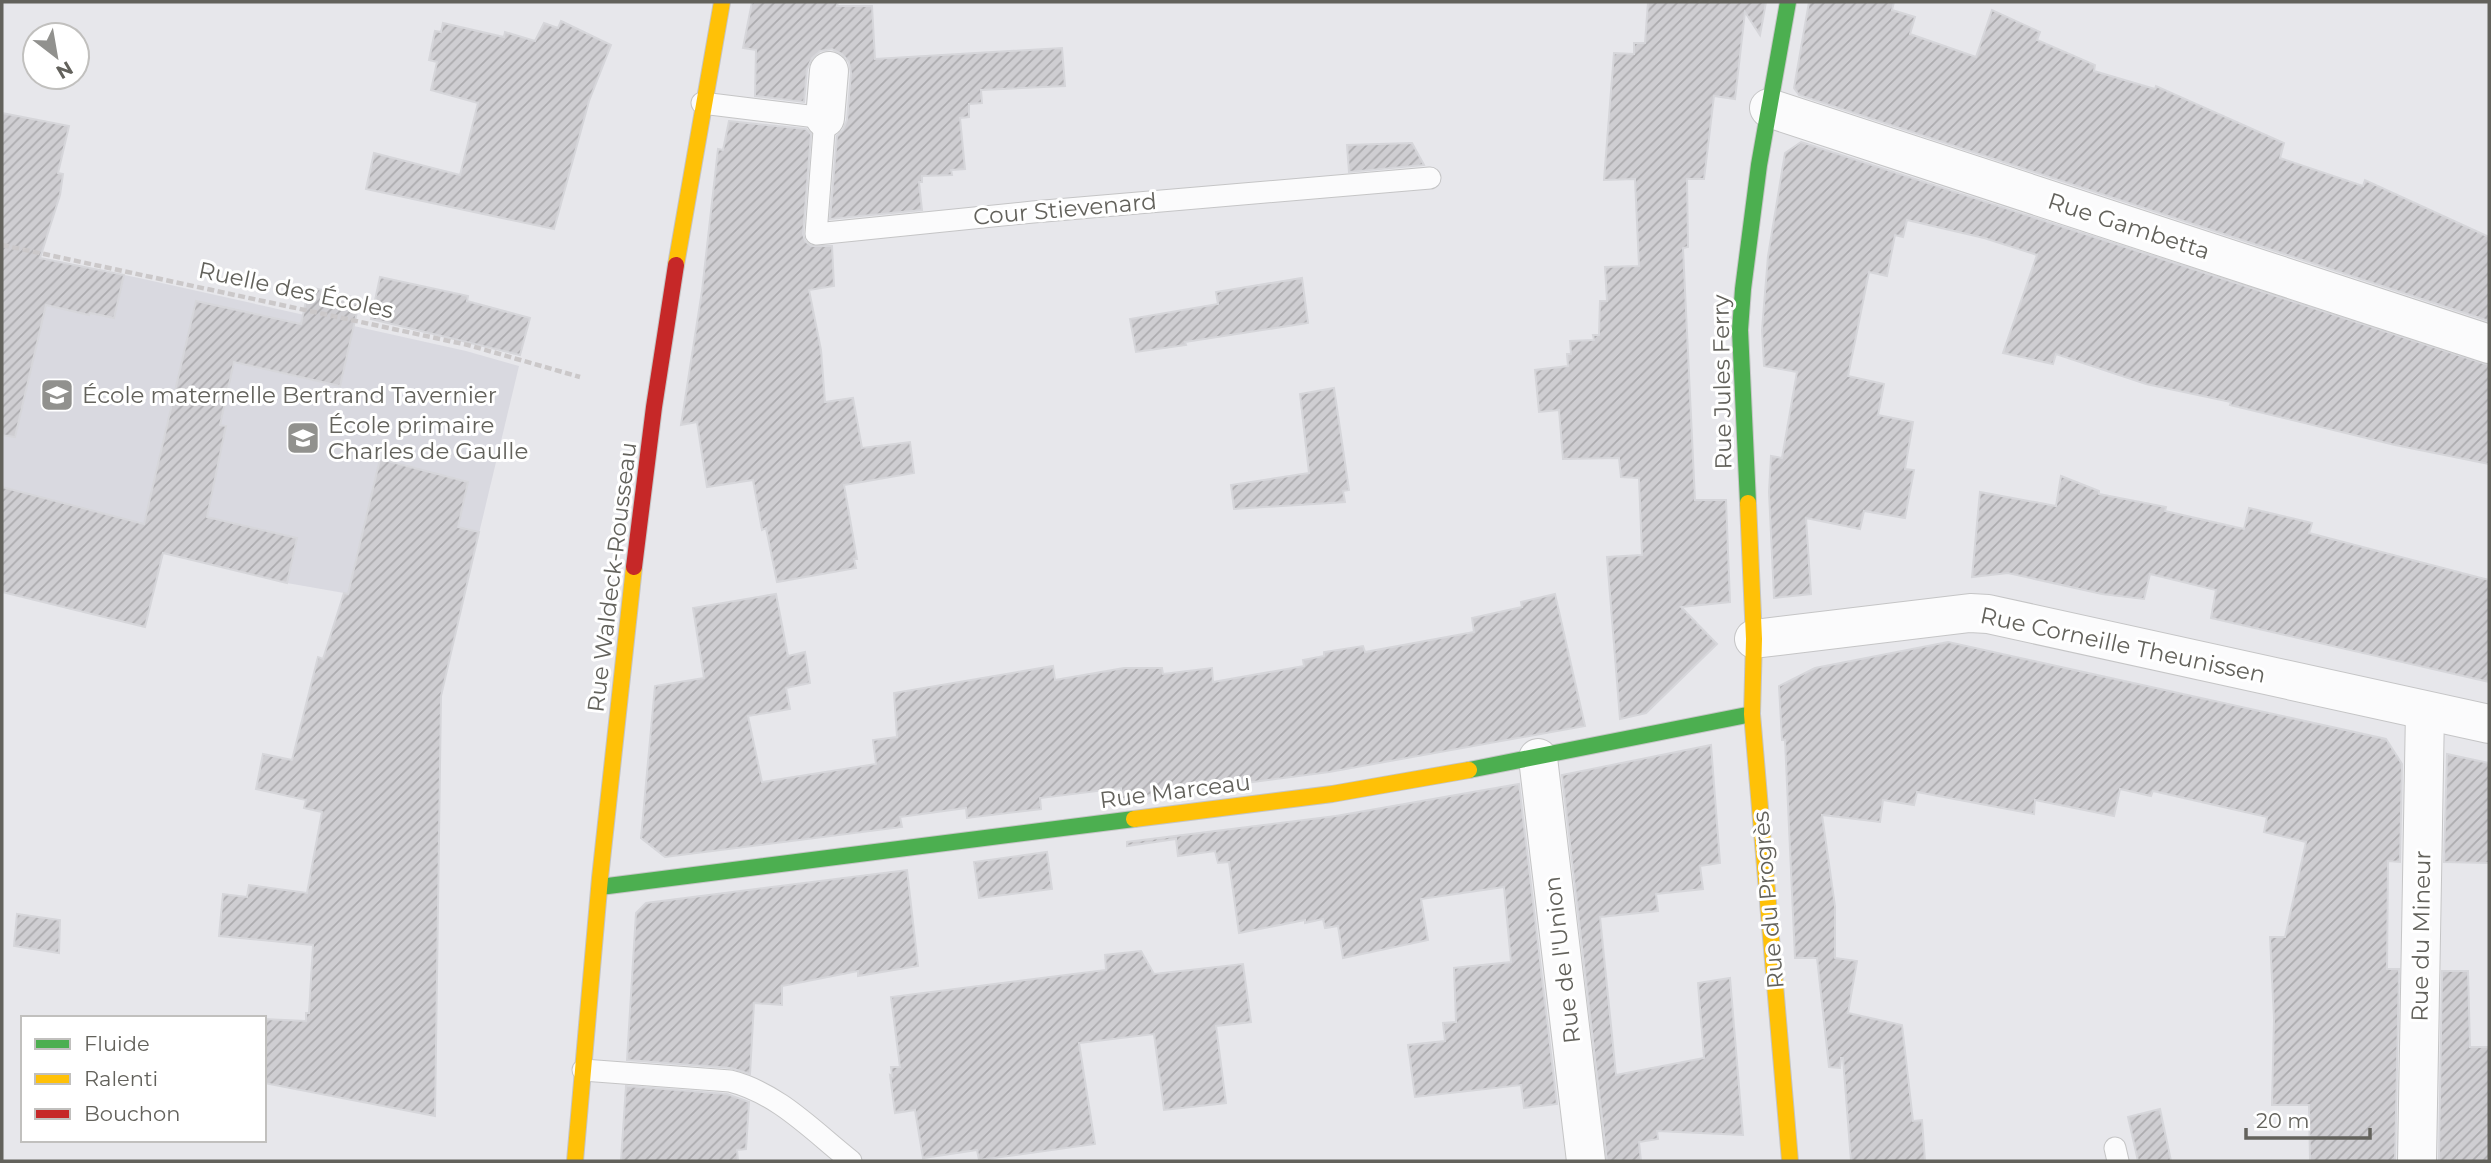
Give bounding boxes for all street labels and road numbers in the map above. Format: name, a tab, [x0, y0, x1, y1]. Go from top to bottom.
street label: Cour Stievenard	[972, 187, 1158, 231]
street label: Rue Gambetta	[2044, 187, 2214, 265]
street label: Ruelle des Écoles	[196, 256, 396, 324]
street label: Rue Jules Ferry	[1706, 294, 1738, 470]
street label: Rue Waldeck-Rousseau	[582, 440, 642, 714]
street label: Rue Corneille Theunissen	[1978, 601, 2268, 689]
street label: Rue Marceau	[1098, 768, 1252, 814]
street label: Rue du Progrès	[1746, 810, 1790, 990]
street label: Rue du Mineur	[2406, 850, 2436, 1022]
street label: Rue de l'Union	[1538, 875, 1586, 1045]

